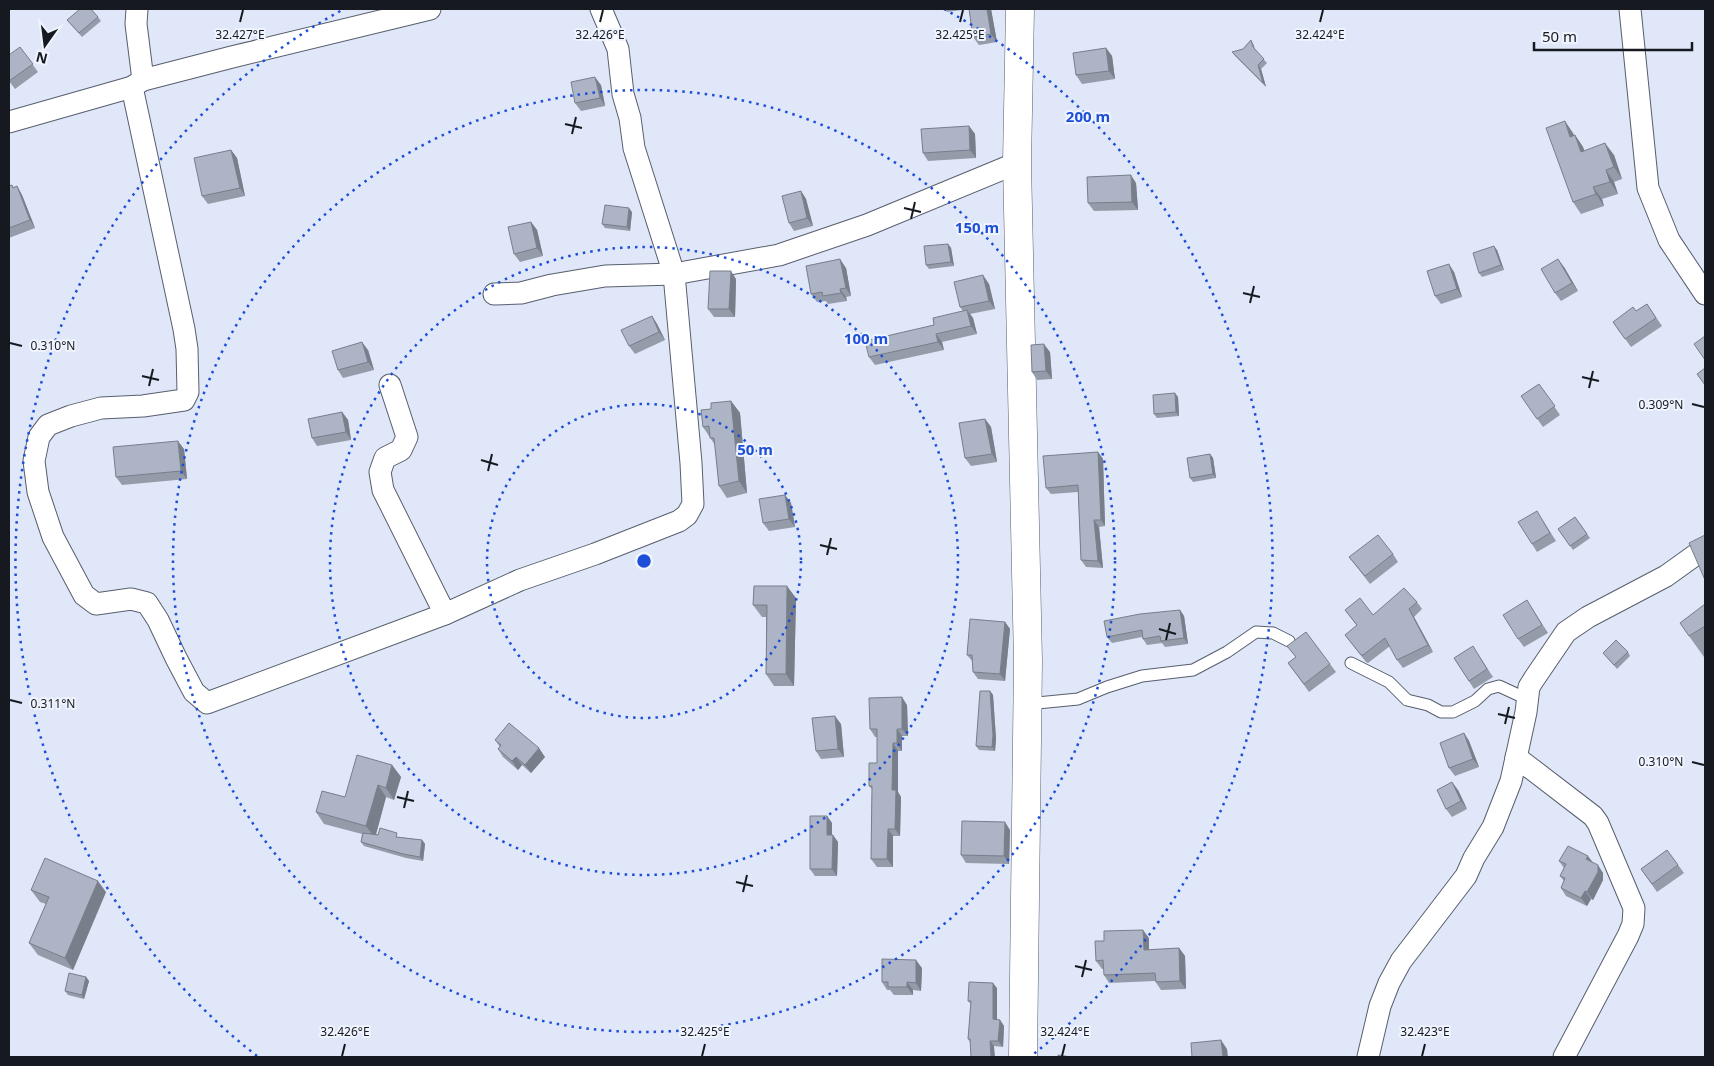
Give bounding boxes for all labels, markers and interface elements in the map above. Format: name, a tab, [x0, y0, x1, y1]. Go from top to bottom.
north arrow	[20, 20, 70, 70]
scale bar	[1534, 20, 1692, 52]
text: 32.427°E	[215, 26, 265, 43]
text: 32.426°E	[575, 26, 625, 43]
text: 32.425°E	[935, 26, 985, 43]
text: 32.424°E	[1295, 26, 1345, 43]
text: 50 m	[1542, 26, 1577, 46]
text: N	[34, 48, 50, 69]
text: 200 m	[1066, 106, 1110, 126]
text: 150 m	[955, 217, 999, 237]
text: 100 m	[844, 328, 888, 348]
text: 0.310°N	[31, 337, 75, 354]
text: 0.309°N	[1639, 396, 1683, 413]
text: 50 m	[737, 439, 773, 459]
centre of rings	[635, 552, 653, 570]
text: 0.311°N	[31, 695, 75, 712]
text: 0.310°N	[1639, 753, 1683, 770]
text: 32.426°E	[320, 1023, 370, 1040]
text: 32.425°E	[680, 1023, 730, 1040]
text: 32.424°E	[1040, 1023, 1090, 1040]
text: 32.423°E	[1400, 1023, 1450, 1040]

